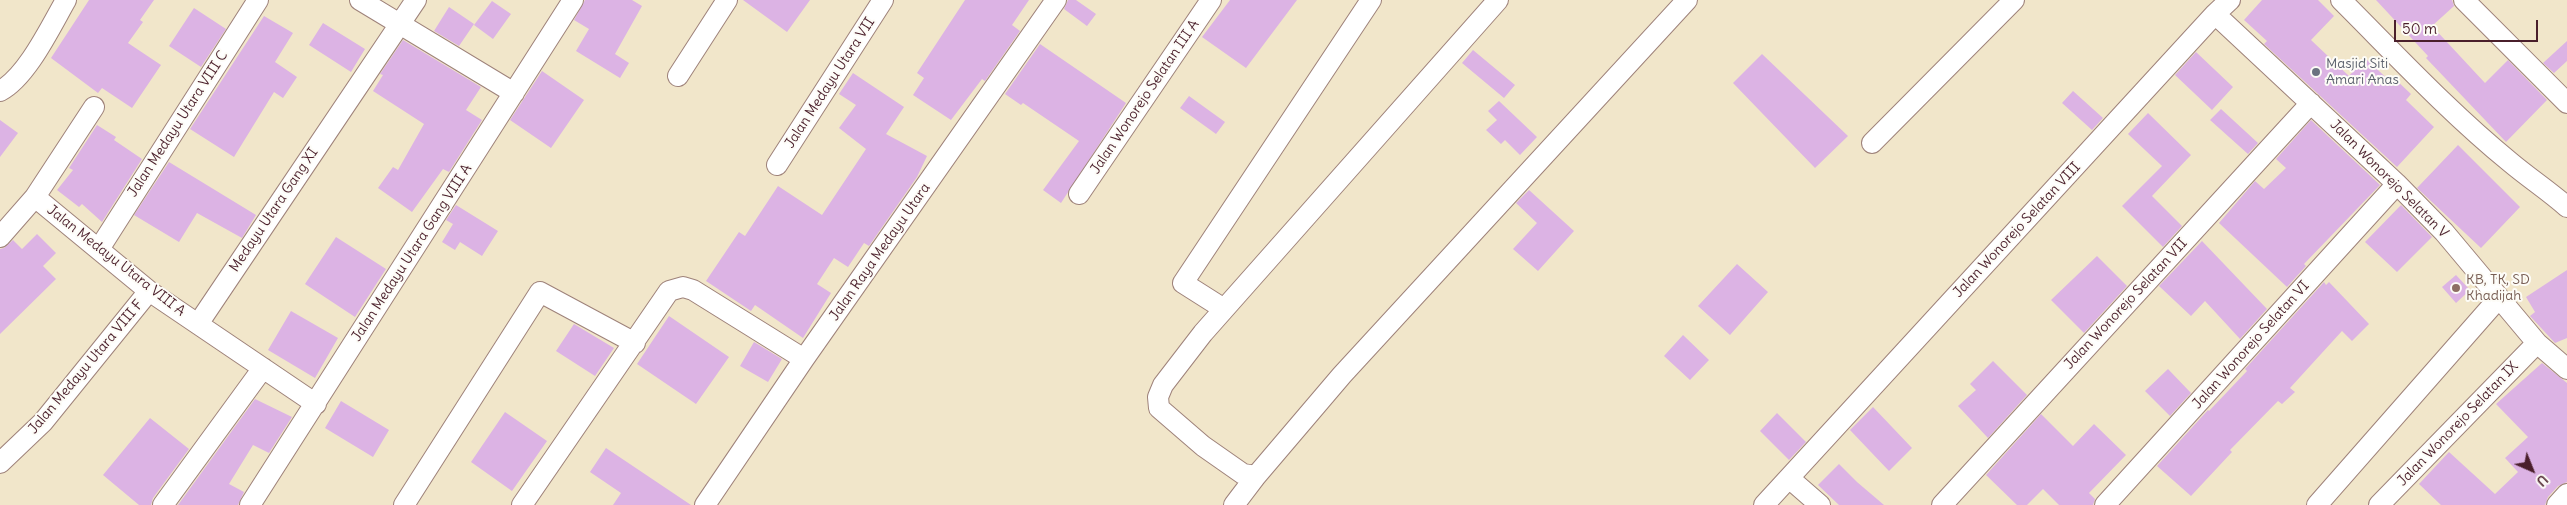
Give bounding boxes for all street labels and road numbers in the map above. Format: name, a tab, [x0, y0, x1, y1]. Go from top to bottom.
street label: Jalan Medayu Utara VII	[782, 15, 878, 151]
street label: Jalan Wonorejo Selatan III A	[1087, 17, 1203, 177]
street label: Jalan Medayu Utara VIII C	[124, 48, 232, 200]
street label: Jalan Wonorejo Selatan V	[2326, 116, 2452, 242]
street label: Medayu Utara Gang XI	[226, 145, 322, 275]
street label: Jalan Wonorejo Selatan VIII	[1950, 159, 2084, 301]
street label: Jalan Medayu Utara Gang VIII A	[348, 161, 476, 345]
street label: Jalan Raya Medayu Utara	[826, 180, 934, 324]
street label: Jalan Medayu Utara VIII A	[44, 202, 188, 320]
street label: Jalan Wonorejo Selatan VII	[2061, 235, 2191, 373]
street label: Jalan Wonorejo Selatan VI	[2189, 278, 2313, 412]
street label: Jalan Medayu Utara VIII F	[25, 297, 147, 437]
street label: Jalan Wonorejo Selatan IX	[2394, 358, 2522, 490]

